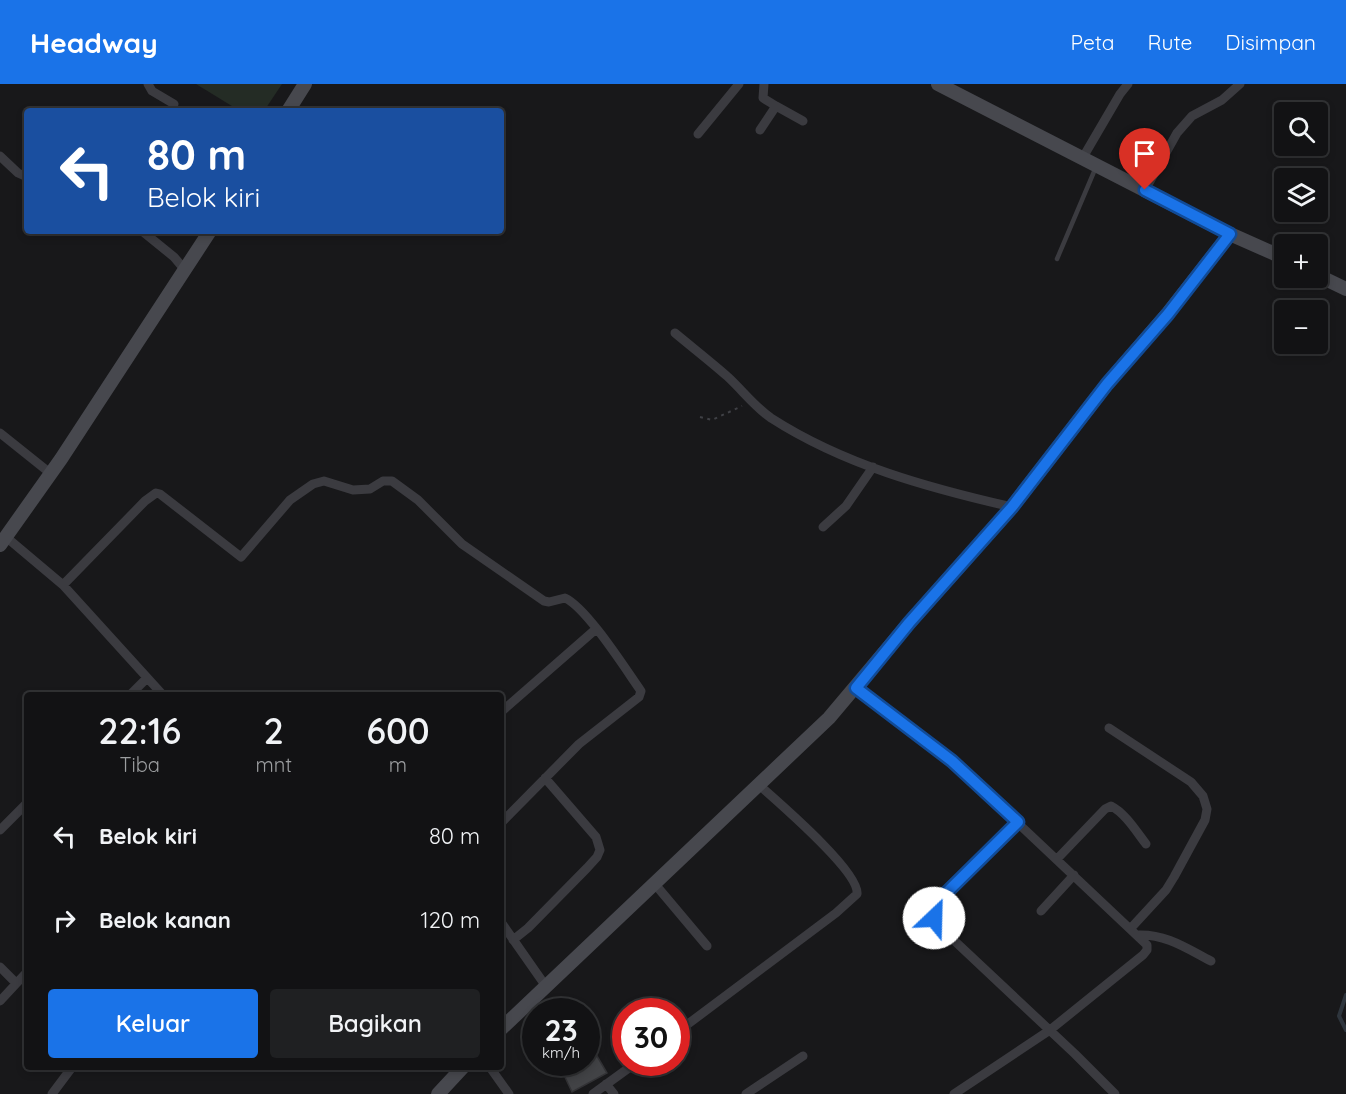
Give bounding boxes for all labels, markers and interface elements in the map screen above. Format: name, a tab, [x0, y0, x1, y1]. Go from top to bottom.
text: Headway	[30, 25, 158, 60]
text: Peta	[1071, 29, 1115, 55]
text: Rute	[1148, 29, 1192, 55]
text: Disimpan	[1225, 29, 1316, 55]
map controls	[1274, 102, 1328, 354]
button: search	[1274, 102, 1328, 156]
text: 80 m	[147, 128, 246, 181]
pin	[1119, 128, 1170, 190]
icon: left	[48, 132, 126, 210]
icon: arrive	[1128, 137, 1161, 170]
button: layers	[1274, 168, 1328, 222]
text: Belok kiri	[147, 180, 260, 214]
button: +	[1274, 234, 1328, 288]
button: −	[1274, 300, 1328, 354]
text: 22:16	[98, 708, 181, 753]
text: 2	[264, 708, 284, 753]
text: 600	[366, 708, 430, 753]
text: Tiba	[119, 752, 160, 777]
text: mnt	[255, 752, 292, 777]
text: m	[389, 752, 407, 777]
icon: left	[48, 820, 81, 853]
text: Belok kiri	[99, 822, 197, 850]
text: 80 m	[429, 822, 480, 850]
position arrow	[902, 886, 966, 950]
icon: right	[48, 904, 81, 937]
text: Belok kanan	[99, 906, 231, 934]
text: 120 m	[421, 906, 480, 934]
button: Keluar	[48, 989, 258, 1058]
button: Bagikan	[270, 989, 480, 1058]
speed limit sign: 30	[612, 998, 690, 1076]
text: 23	[544, 1011, 578, 1049]
text: km/h	[542, 1043, 580, 1062]

